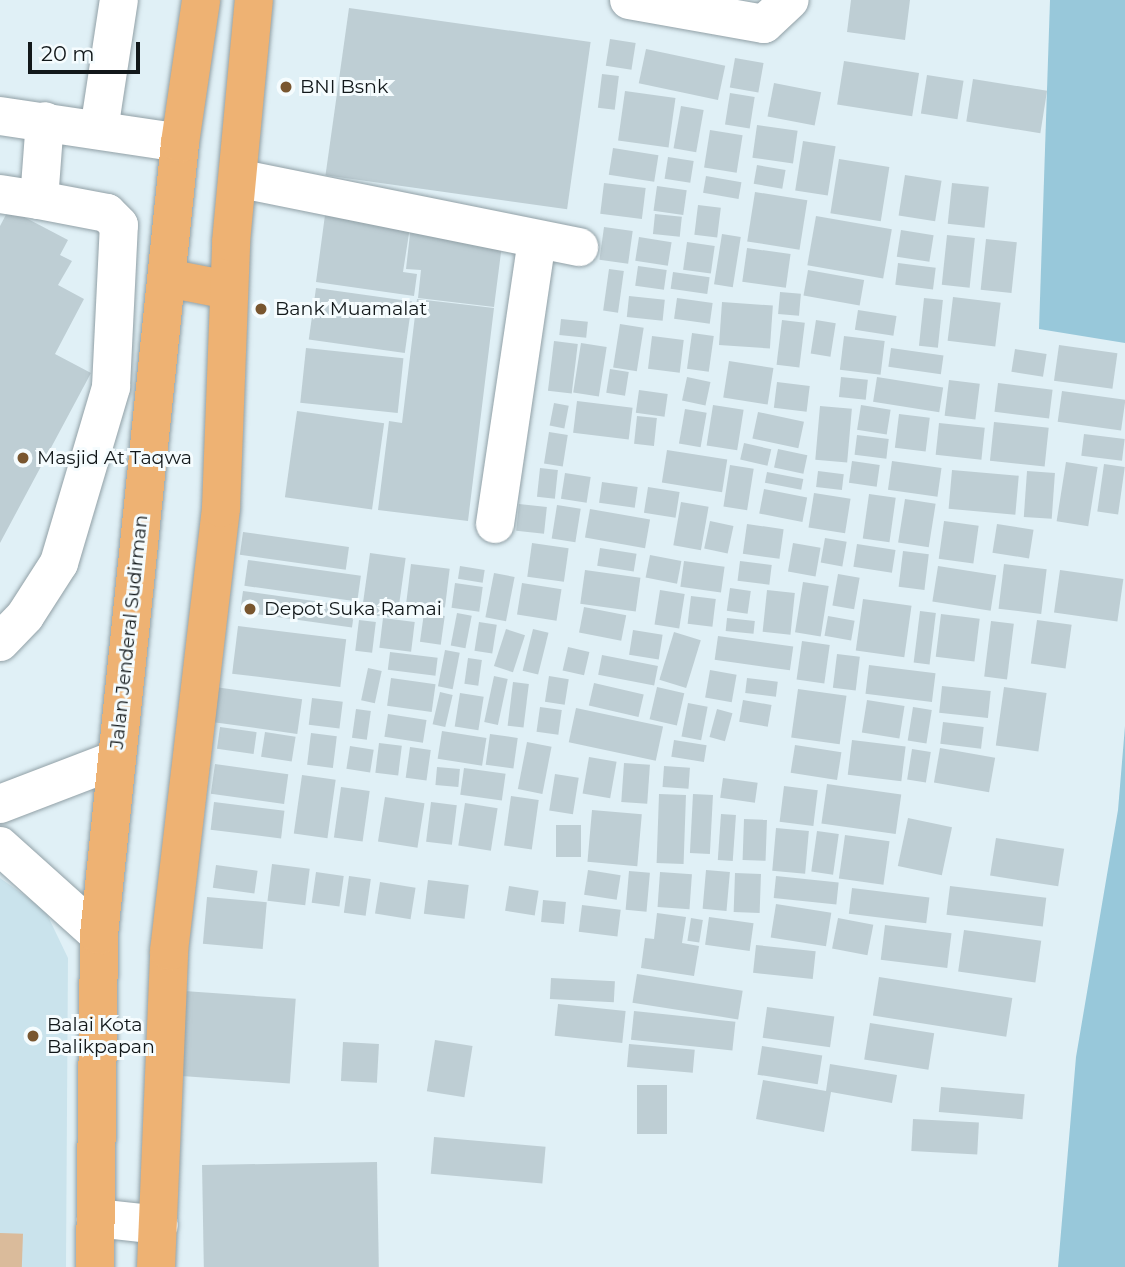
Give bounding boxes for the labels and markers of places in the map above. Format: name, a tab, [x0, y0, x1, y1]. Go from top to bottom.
place label: BNI Bsnk	[300, 76, 388, 98]
marker: BNI Bsnk	[278, 79, 294, 95]
place label: Bank Muamalat	[275, 298, 427, 320]
marker: Bank Muamalat	[253, 301, 269, 317]
place label: Masjid At Taqwa	[37, 447, 192, 469]
marker: Masjid At Taqwa	[15, 450, 31, 466]
place label: Depot Suka Ramai	[264, 598, 442, 620]
marker: Depot Suka Ramai	[242, 601, 258, 617]
place label: Balai Kota Balikpapan	[47, 1014, 155, 1058]
marker: Balai Kota Balikpapan	[25, 1028, 41, 1044]

